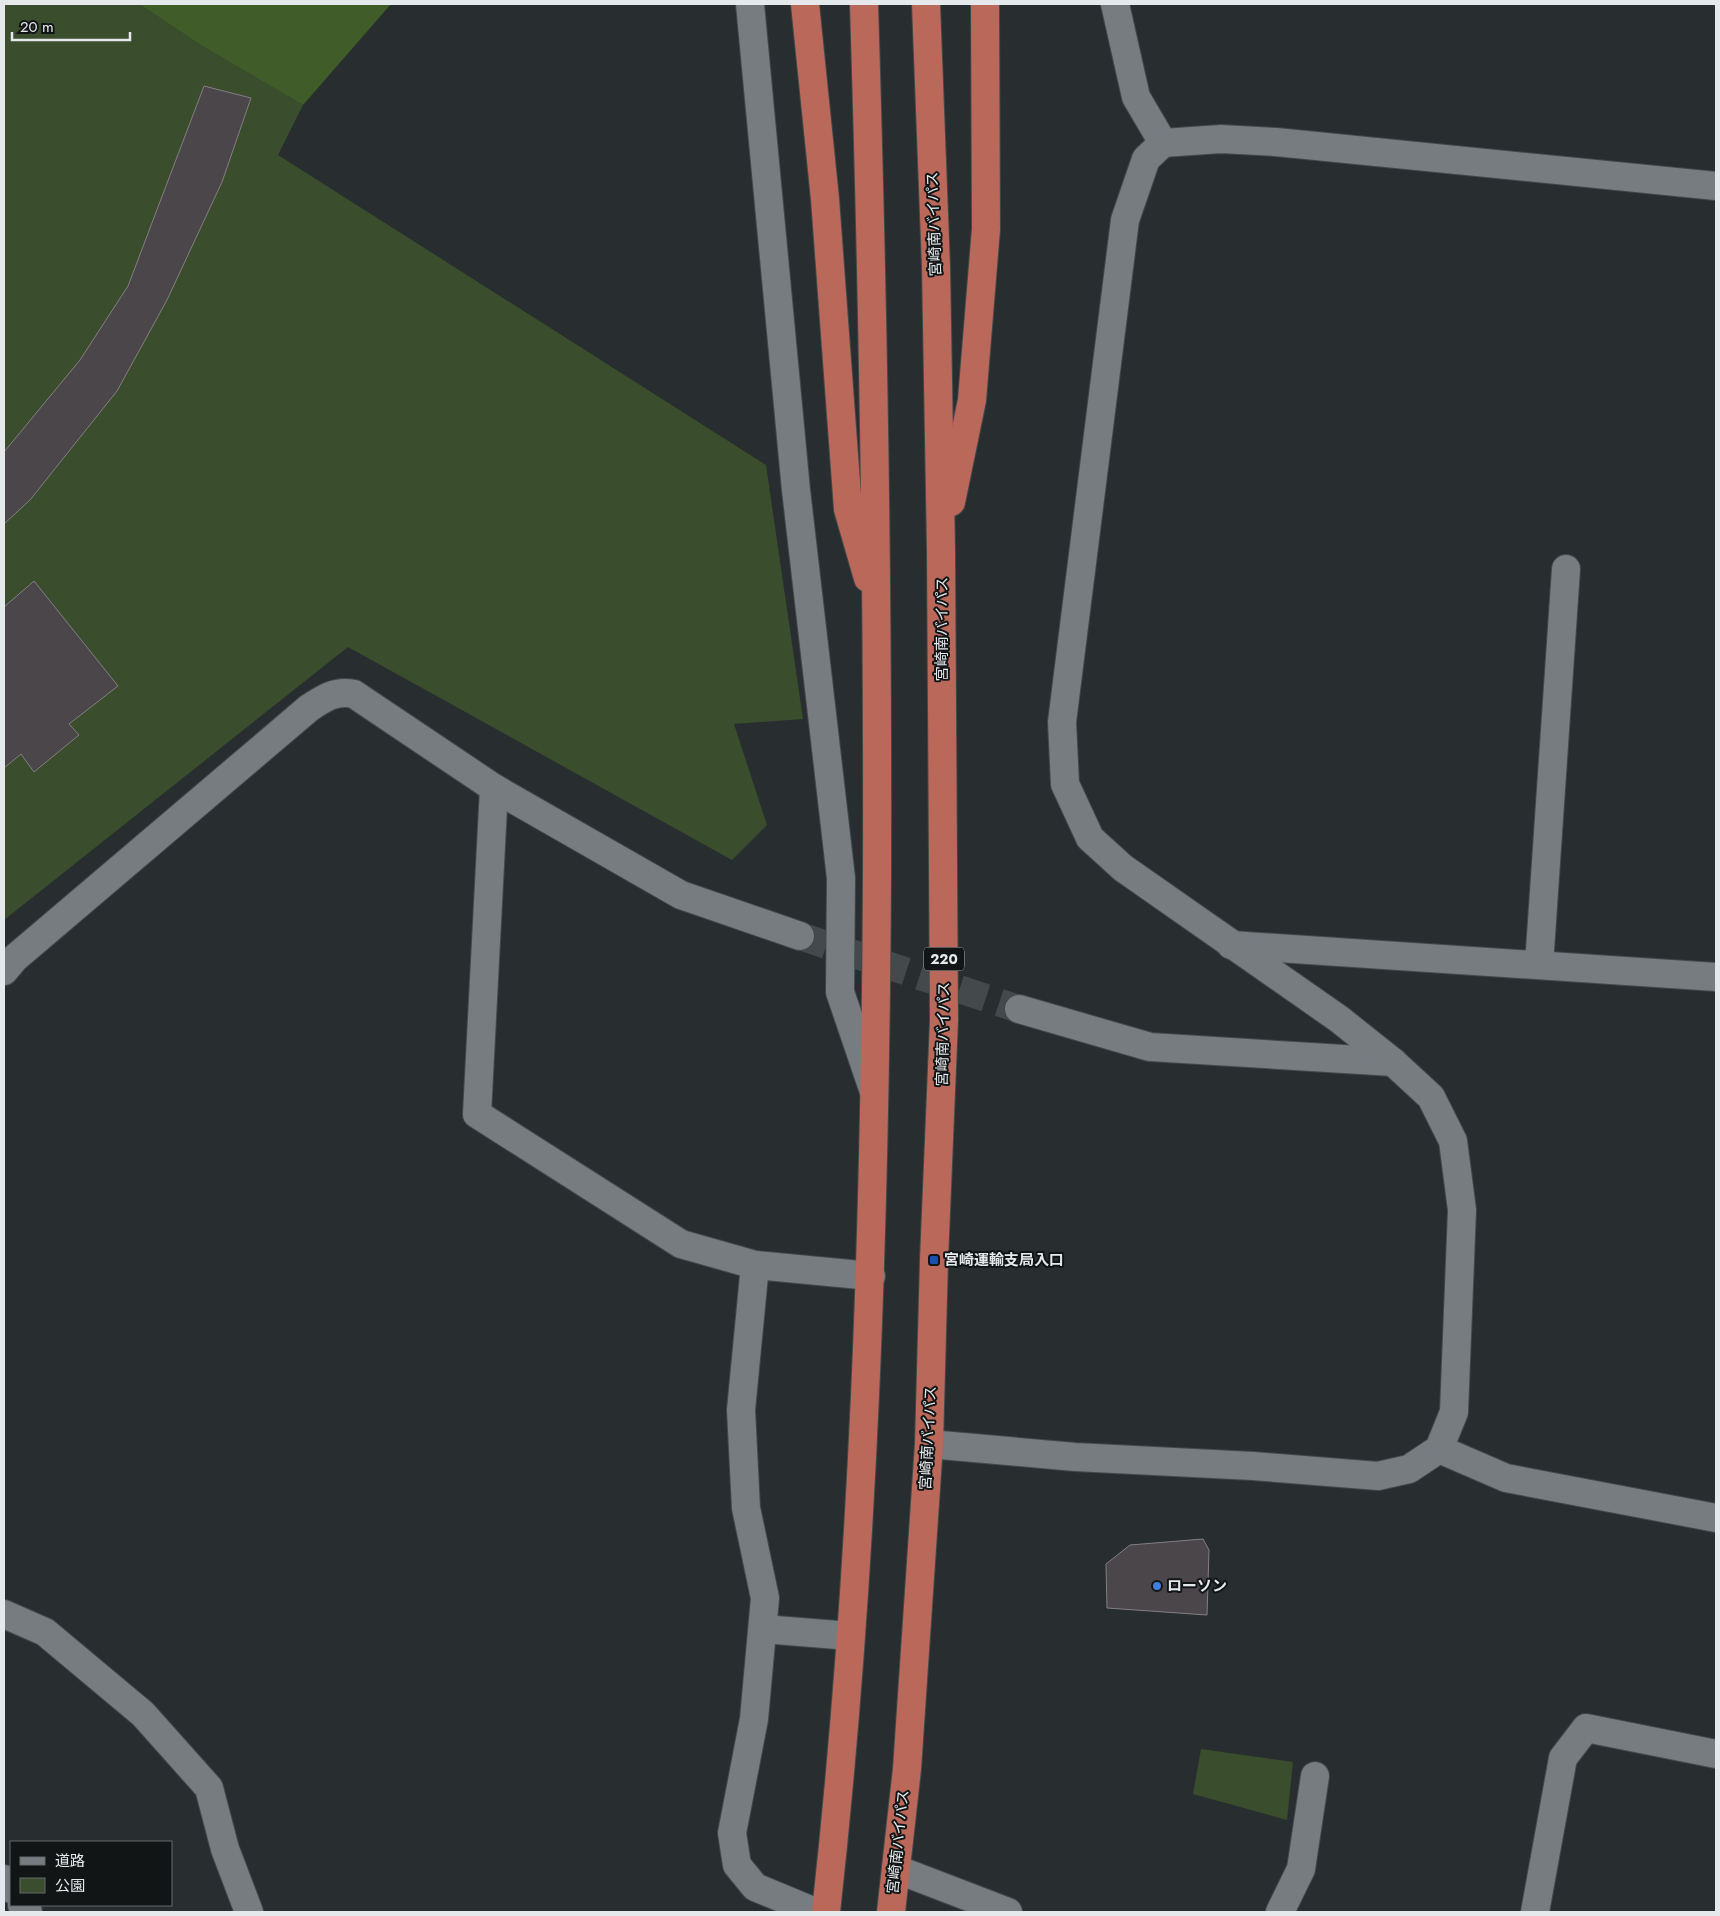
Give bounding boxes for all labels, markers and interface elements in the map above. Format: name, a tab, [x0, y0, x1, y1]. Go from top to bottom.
scale bar	[12, 10, 130, 42]
text: 20 m	[20, 16, 54, 38]
street label: 宮崎南バイパス	[921, 171, 947, 277]
street label: 宮崎南バイパス	[931, 577, 953, 681]
road number: 220	[924, 948, 964, 971]
street label: 宮崎南バイパス	[931, 981, 955, 1087]
place label: 宮崎運輸支局入口	[944, 1249, 1064, 1271]
marker: 宮崎運輸支局入口	[928, 1254, 940, 1266]
street label: 宮崎南バイパス	[914, 1385, 942, 1491]
place label: ローソン	[1167, 1575, 1227, 1597]
marker: ローソン	[1151, 1580, 1163, 1592]
street label: 宮崎南バイパス	[882, 1789, 914, 1895]
legend	[10, 1841, 172, 1906]
text: 道路	[55, 1850, 85, 1872]
text: 公園	[55, 1875, 85, 1897]

